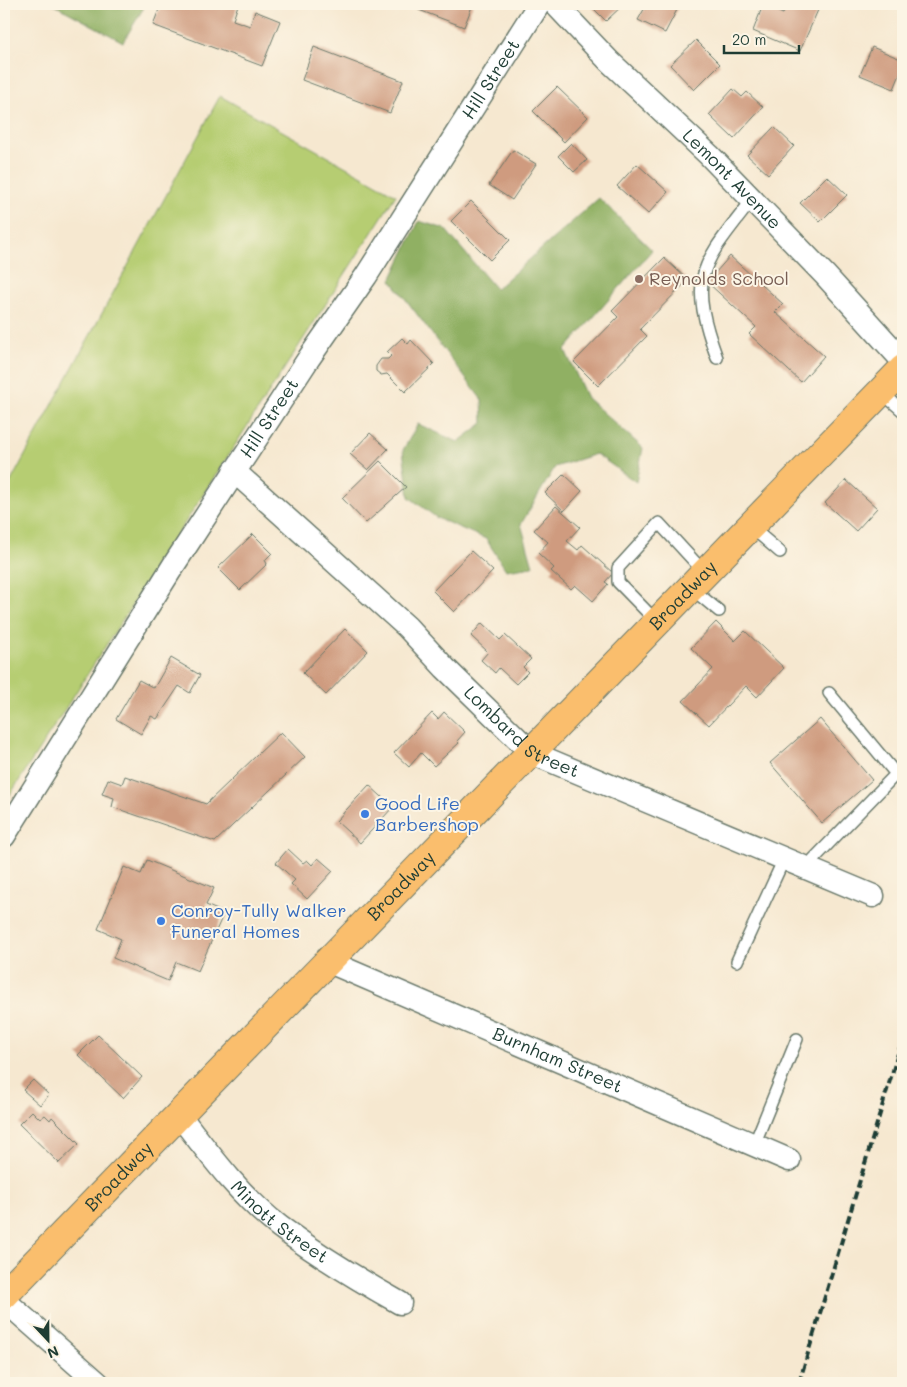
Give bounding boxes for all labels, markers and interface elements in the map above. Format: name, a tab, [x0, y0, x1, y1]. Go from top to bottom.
scale bar	[724, 22, 800, 54]
text: 20 m	[732, 29, 766, 49]
street label: Hill Street	[456, 34, 525, 123]
street label: Lemont Avenue	[678, 123, 787, 234]
place label: Reynolds School	[649, 266, 789, 290]
marker: Reynolds School	[633, 273, 645, 285]
street label: Hill Street	[234, 373, 304, 462]
street label: Broadway	[643, 555, 722, 635]
street label: Lombard Street	[459, 680, 583, 782]
place label: Good Life Barbershop	[375, 791, 479, 836]
marker: Good Life Barbershop	[359, 808, 371, 820]
street label: Broadway	[361, 845, 440, 925]
place label: Conroy-Tully Walker Funeral Homes	[171, 898, 347, 943]
marker: Conroy-Tully Walker Funeral Homes	[155, 915, 167, 927]
street label: Burnham Street	[489, 1021, 626, 1098]
street label: Broadway	[79, 1136, 158, 1216]
street label: Minott Street	[226, 1175, 333, 1268]
north arrow	[22, 1314, 72, 1364]
text: N	[45, 1342, 62, 1363]

